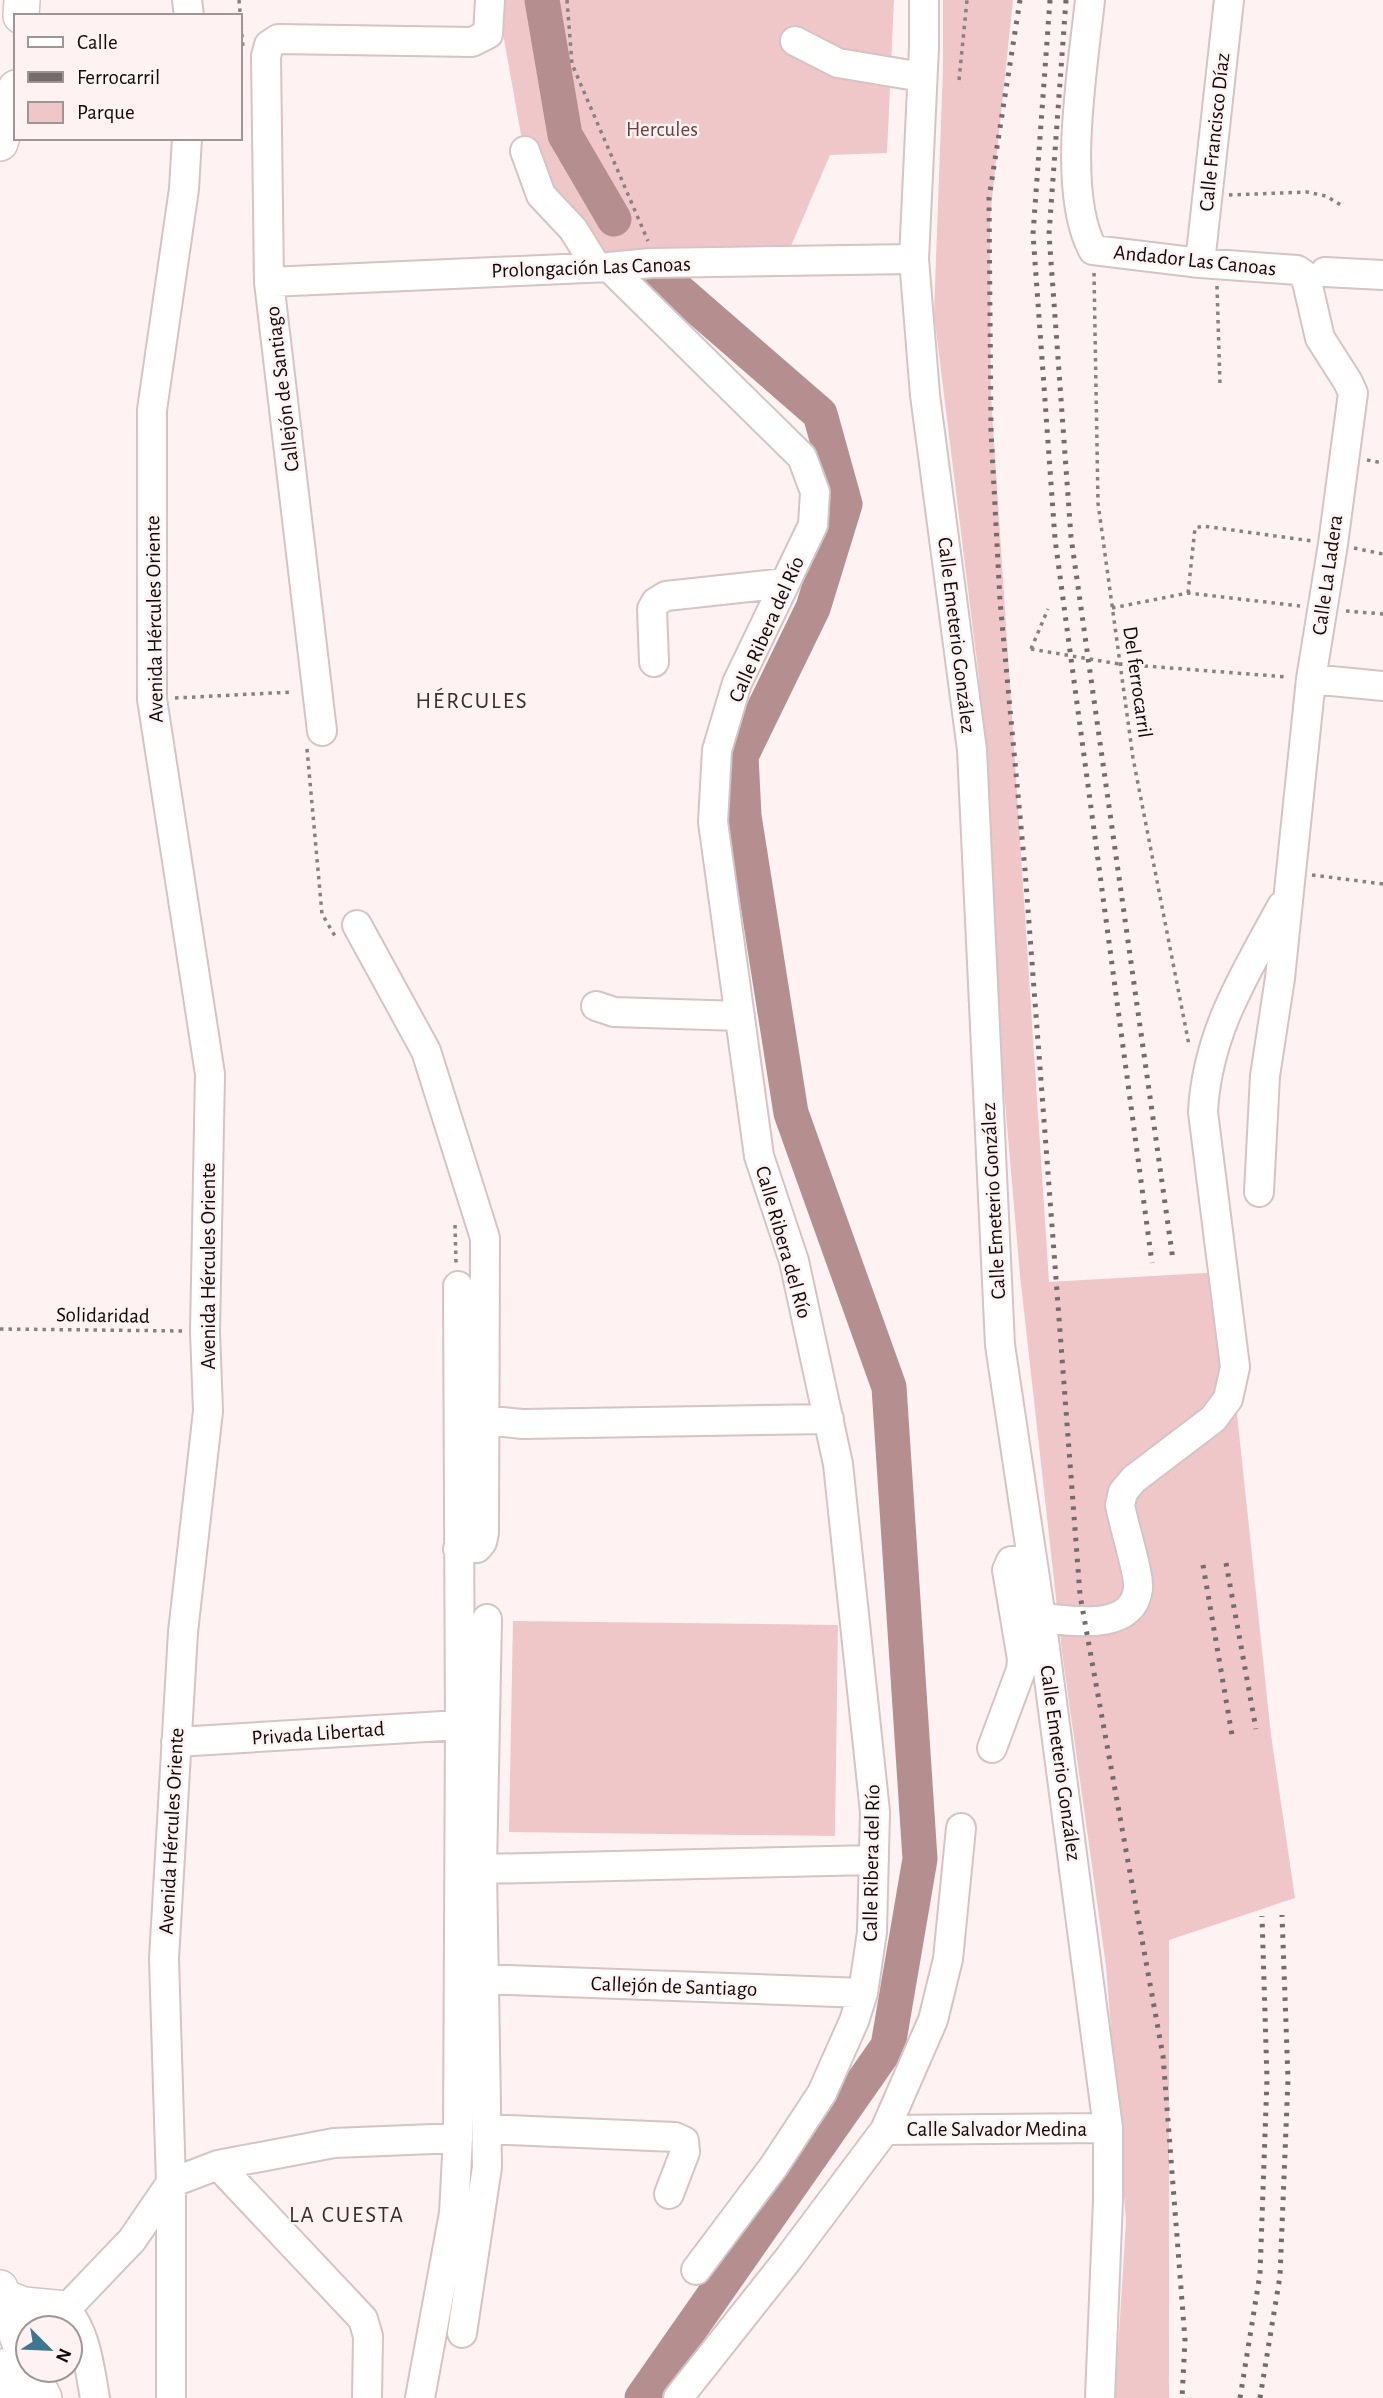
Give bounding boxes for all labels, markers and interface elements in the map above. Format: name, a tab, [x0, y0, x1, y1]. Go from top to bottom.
legend	[14, 14, 242, 140]
text: Calle	[77, 32, 118, 53]
street label: Calle Francisco Díaz	[1196, 52, 1233, 212]
text: Ferrocarril	[77, 67, 160, 88]
text: Parque	[77, 102, 135, 123]
park label: Hercules	[626, 119, 698, 140]
street label: Andador Las Canoas	[1113, 242, 1277, 279]
street label: Prolongación Las Canoas	[491, 254, 691, 281]
street label: Callejón de Santiago	[262, 305, 303, 473]
street label: Calle La Ladera	[1309, 513, 1346, 637]
street label: Avenida Hércules Oriente	[142, 515, 167, 723]
street label: Calle Emeterio González	[934, 536, 979, 734]
street label: Calle Ribera del Río	[725, 553, 808, 705]
street label: Del ferrocarril	[1119, 625, 1156, 739]
district label: HÉRCULES	[415, 687, 529, 713]
street label: Calle Emeterio González	[978, 1102, 1009, 1300]
street label: Avenida Hércules Oriente	[198, 1162, 219, 1370]
street label: Calle Ribera del Río	[752, 1164, 815, 1321]
street label: Solidaridad	[56, 1304, 150, 1327]
street label: Calle Emeterio González	[1036, 1664, 1085, 1862]
street label: Privada Libertad	[251, 1718, 385, 1749]
street label: Avenida Hércules Oriente	[156, 1727, 187, 1935]
street label: Calle Ribera del Río	[860, 1784, 883, 1942]
street label: Callejón de Santiago	[590, 1973, 758, 2000]
street label: Calle Salvador Medina	[907, 2119, 1087, 2140]
district label: LA CUESTA	[289, 2204, 405, 2227]
north arrow	[14, 2314, 84, 2384]
text: N	[52, 2345, 75, 2365]

